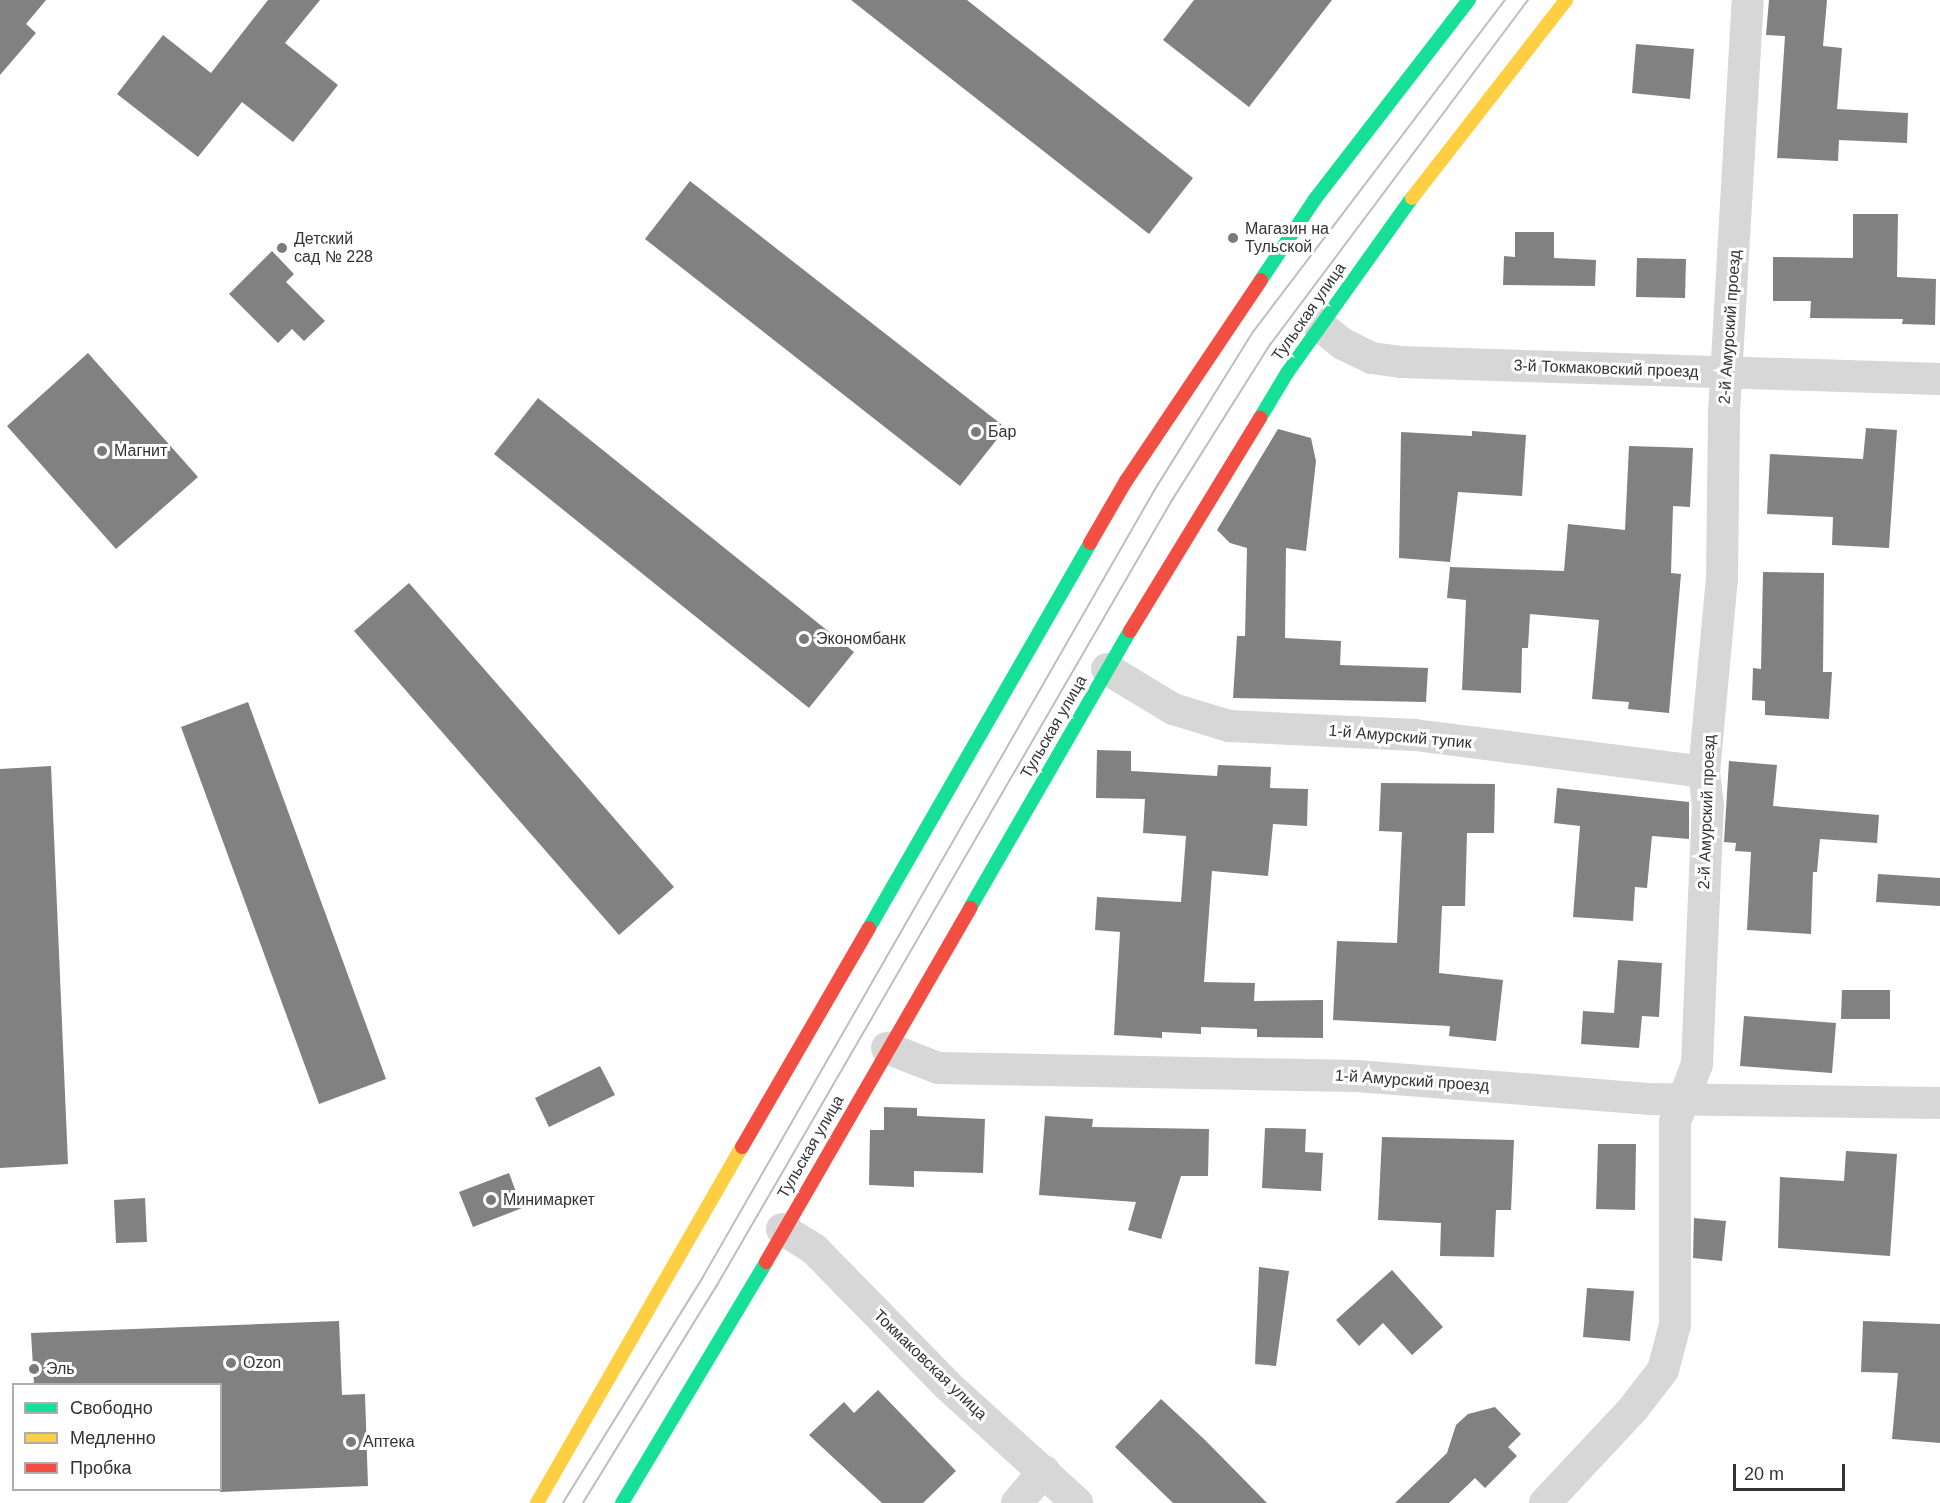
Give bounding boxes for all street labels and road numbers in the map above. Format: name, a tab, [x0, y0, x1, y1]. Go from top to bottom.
street label: 2-й Амурский проезд	[1715, 249, 1745, 405]
street label: Тульская улица	[1268, 259, 1350, 365]
street label: 3-й Токмаковский проезд	[1513, 356, 1699, 382]
street label: Тульская улица	[1017, 672, 1091, 782]
street label: 1-й Амурский тупик	[1328, 721, 1472, 753]
street label: 2-й Амурский проезд	[1695, 734, 1719, 890]
street label: 1-й Амурский проезд	[1334, 1066, 1490, 1096]
street label: Тульская улица	[774, 1092, 848, 1202]
street label: Токмаковская улица	[869, 1306, 991, 1424]

